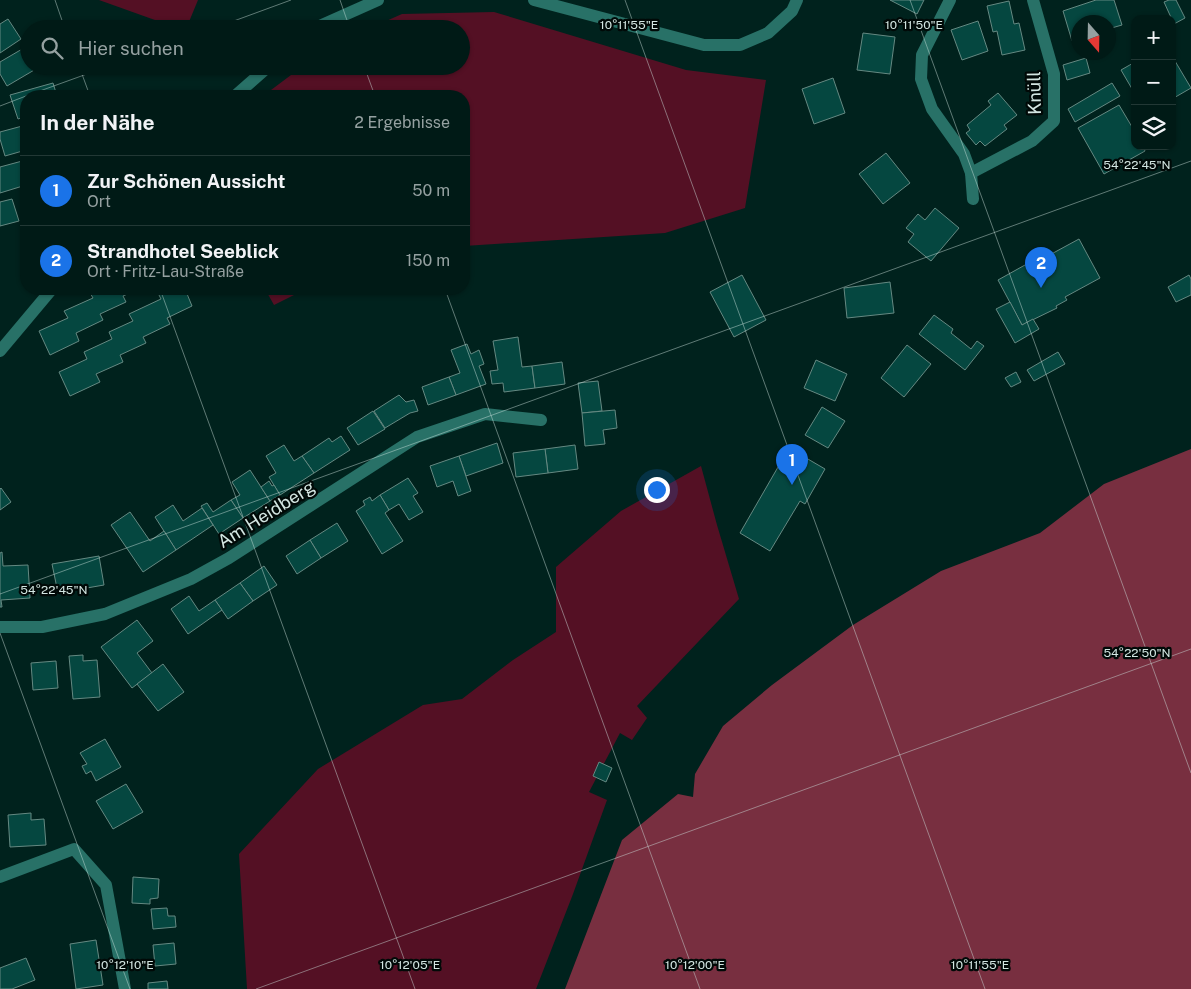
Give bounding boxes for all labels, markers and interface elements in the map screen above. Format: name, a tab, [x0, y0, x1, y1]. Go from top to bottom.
north arrow	[1071, 15, 1116, 60]
map controls	[1131, 15, 1176, 150]
button: +	[1131, 15, 1176, 60]
text: 10°11'55"E	[600, 18, 658, 32]
text: 10°11'50"E	[885, 18, 943, 32]
search box	[20, 20, 470, 75]
icon: search	[38, 34, 66, 62]
text: Hier suchen	[78, 37, 184, 59]
button: −	[1131, 60, 1176, 105]
street label: Knüll	[1023, 71, 1045, 115]
button: layers	[1131, 105, 1176, 150]
text: In der Nähe	[40, 110, 155, 135]
text: 2 Ergebnisse	[354, 113, 450, 132]
text: 54°22'45"N	[1103, 158, 1171, 172]
text: Zur Schönen Aussicht	[87, 170, 286, 192]
text: 1	[53, 181, 59, 200]
text: 50 m	[412, 181, 450, 200]
text: Ort	[87, 192, 111, 211]
text: Strandhotel Seeblick	[87, 240, 279, 262]
pin: 2	[1025, 247, 1057, 288]
text: 2	[51, 251, 61, 270]
text: 150 m	[406, 251, 450, 270]
text: Ort · Fritz-Lau-Straße	[87, 262, 244, 281]
pin: 1	[776, 444, 808, 485]
street label: Am Heidberg	[213, 476, 319, 552]
your location	[644, 477, 670, 503]
text: 54°22'45"N	[20, 583, 88, 597]
text: 54°22'50"N	[1103, 646, 1171, 660]
text: 10°12'10"E	[96, 958, 154, 972]
text: 10°12'05"E	[380, 958, 440, 972]
text: 10°12'00"E	[665, 958, 725, 972]
text: 10°11'55"E	[951, 958, 1009, 972]

